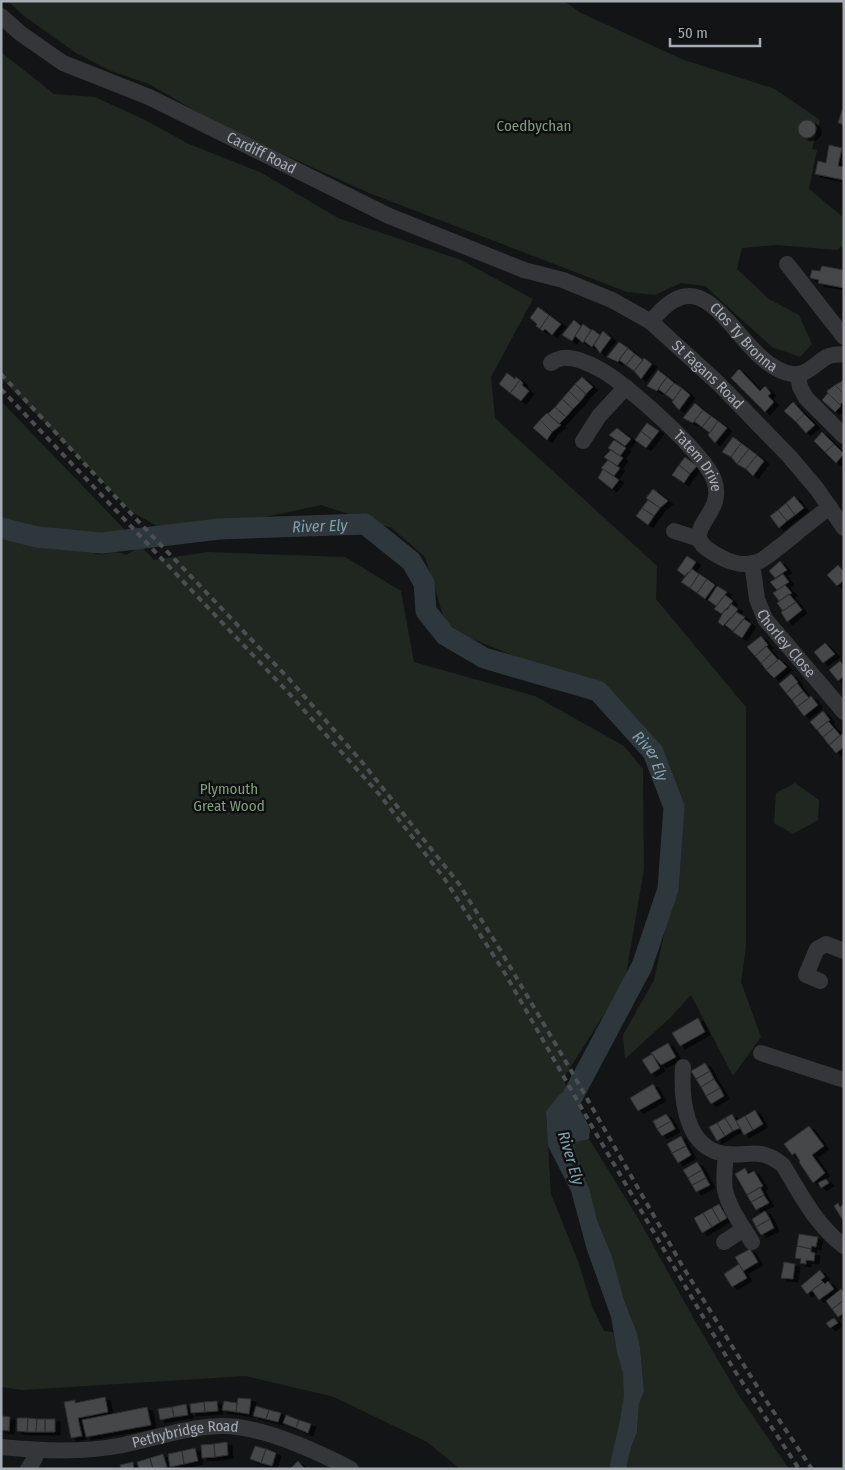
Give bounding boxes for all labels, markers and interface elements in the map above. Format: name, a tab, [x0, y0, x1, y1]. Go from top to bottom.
scale bar	[670, 15, 760, 47]
text: 50 m	[678, 24, 708, 42]
park label: Coedbychan	[497, 117, 571, 135]
street label: Cardiff Road	[224, 128, 299, 178]
street label: Clos Ty Bronna	[706, 299, 781, 376]
street label: St Fagans Road	[668, 336, 747, 413]
street label: Tatem Drive	[670, 426, 725, 493]
water label: River Ely	[292, 515, 349, 536]
street label: Chorley Close	[753, 607, 820, 681]
water label: River Ely	[629, 727, 673, 784]
park label: Plymouth Great Wood	[193, 780, 265, 815]
water label: River Ely	[554, 1129, 588, 1188]
street label: Pethybridge Road	[130, 1417, 239, 1452]

